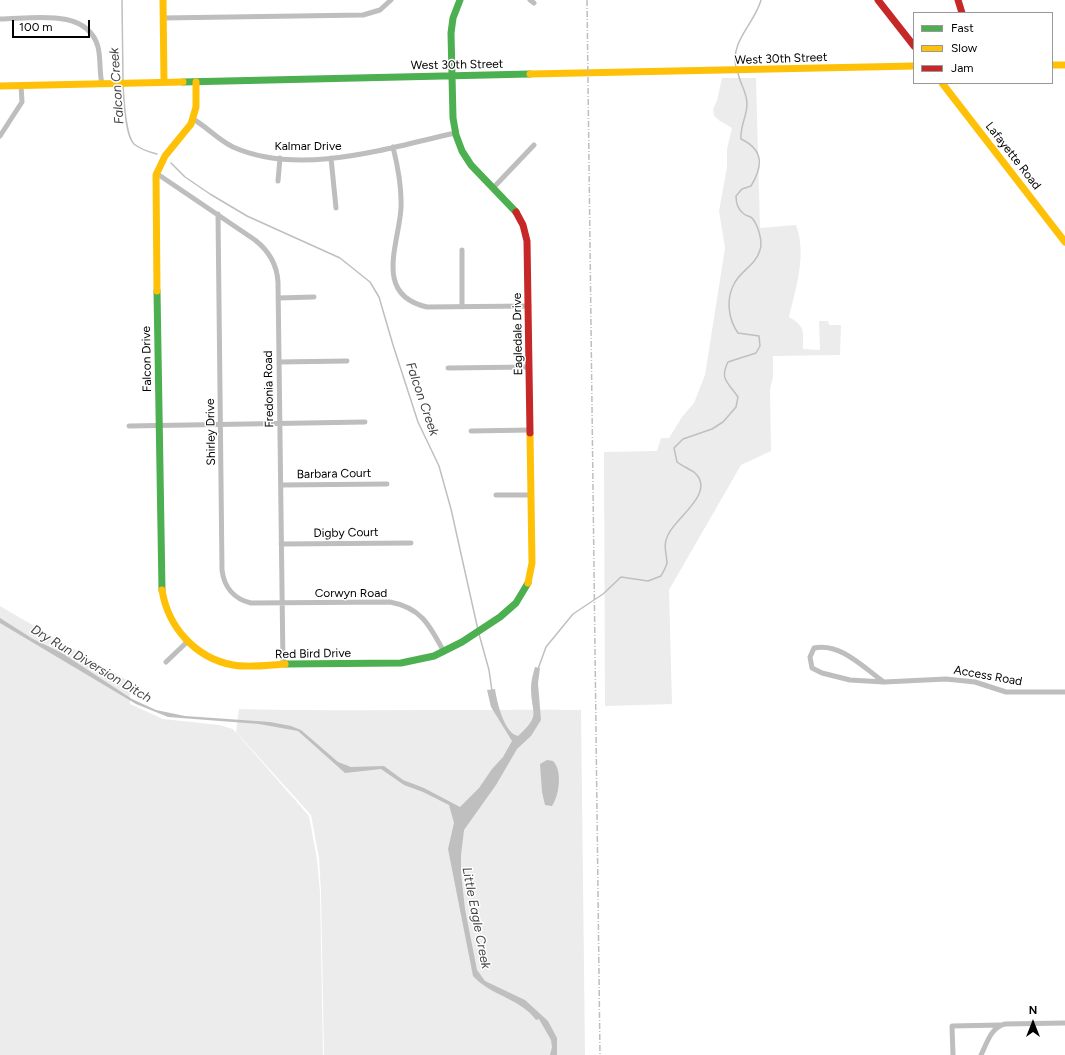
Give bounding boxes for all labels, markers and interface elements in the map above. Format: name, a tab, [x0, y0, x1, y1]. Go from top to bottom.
scale bar	[14, 12, 92, 38]
legend	[913, 12, 1053, 84]
text: 100 m	[19, 20, 53, 34]
text: Fast	[951, 21, 974, 35]
text: Slow	[951, 41, 977, 55]
water label: Falcon Creek	[107, 47, 127, 125]
street label: West 30th Street	[734, 50, 828, 68]
street label: West 30th Street	[411, 57, 503, 73]
text: Jam	[951, 61, 974, 75]
street label: Lafayette Road	[982, 119, 1044, 193]
street label: Kalmar Drive	[274, 139, 342, 153]
street label: Eagledale Drive	[510, 293, 526, 375]
street label: Falcon Drive	[139, 326, 155, 392]
street label: Fredonia Road	[261, 350, 277, 428]
water label: Falcon Creek	[402, 360, 442, 438]
street label: Shirley Drive	[203, 398, 219, 466]
street label: Barbara Court	[297, 466, 371, 482]
street label: Digby Court	[313, 525, 379, 541]
street label: Corwyn Road	[315, 586, 387, 600]
water label: Dry Run Diversion Ditch	[28, 622, 154, 706]
street label: Red Bird Drive	[275, 646, 351, 662]
street label: Access Road	[953, 663, 1023, 689]
water label: Little Eagle Creek	[458, 866, 494, 970]
north arrow	[1013, 1003, 1053, 1043]
text: N	[1029, 1004, 1037, 1017]

